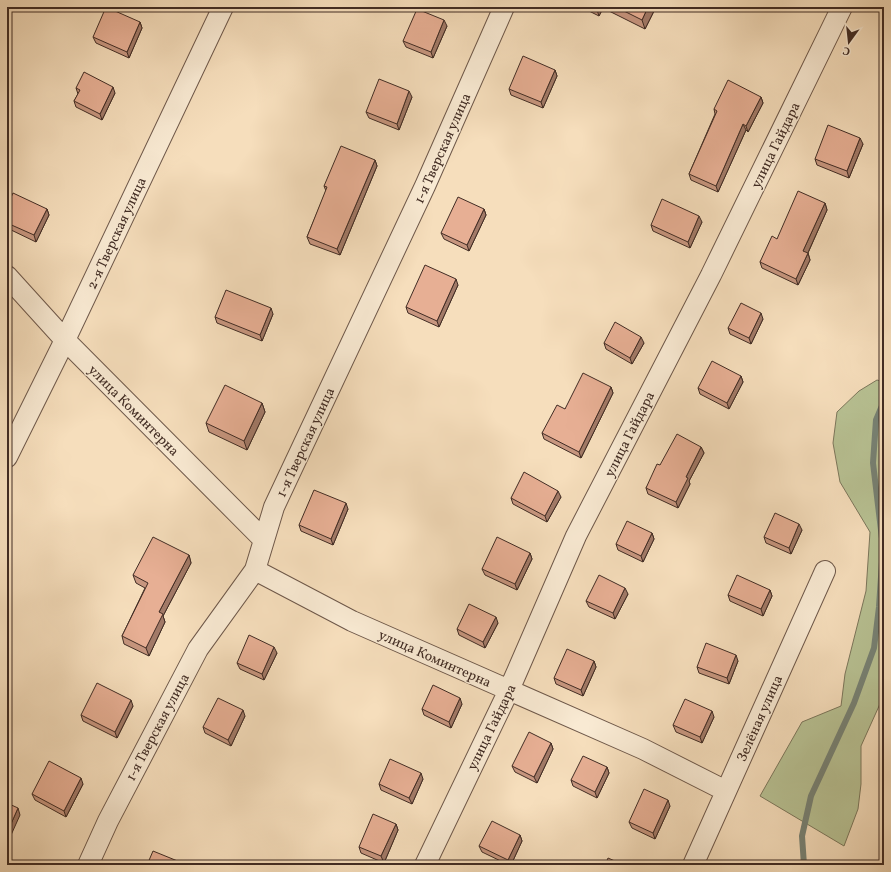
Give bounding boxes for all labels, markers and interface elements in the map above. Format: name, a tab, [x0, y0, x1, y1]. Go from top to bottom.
north arrow	[829, 22, 869, 62]
text: С	[841, 42, 852, 58]
street label: 1-я Тверская улица	[410, 90, 476, 207]
street label: улица Гайдара	[747, 99, 805, 192]
street label: 2-я Тверская улица	[83, 174, 152, 293]
street label: улица Коминтерна	[83, 361, 183, 461]
street label: 1-я Тверская улица	[273, 385, 340, 501]
street label: улица Гайдара	[601, 389, 660, 481]
street label: улица Коминтерна	[375, 626, 494, 693]
street label: 1-я Тверская улица	[122, 671, 195, 785]
street label: Зелёная улица	[733, 672, 788, 765]
street label: улица Гайдара	[463, 681, 521, 774]

